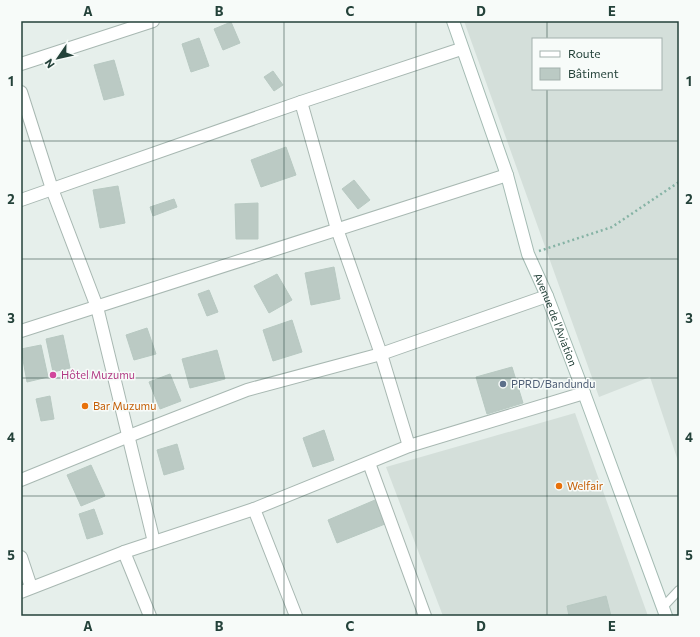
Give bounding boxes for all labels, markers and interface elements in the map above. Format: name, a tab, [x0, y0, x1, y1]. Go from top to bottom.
text: A	[83, 3, 93, 19]
text: B	[215, 3, 224, 19]
text: C	[346, 3, 355, 19]
text: D	[476, 3, 486, 19]
text: E	[608, 3, 616, 19]
north arrow	[38, 38, 78, 78]
legend	[532, 38, 662, 90]
text: Route	[568, 46, 601, 60]
text: N	[42, 57, 57, 71]
text: Bâtiment	[568, 66, 619, 80]
text: 1	[8, 73, 14, 89]
text: 1	[686, 73, 692, 89]
text: 2	[7, 191, 15, 207]
text: 2	[685, 191, 693, 207]
street label: Avenue de l'Aviation	[531, 271, 580, 368]
text: 3	[7, 310, 15, 326]
text: 3	[685, 310, 693, 326]
place label: Hôtel Muzumu	[61, 368, 135, 381]
marker: Hôtel Muzumu	[48, 370, 58, 380]
place label: PPRD/Bandundu	[511, 377, 595, 390]
marker: PPRD/Bandundu	[498, 379, 508, 389]
place label: Bar Muzumu	[93, 399, 156, 412]
marker: Bar Muzumu	[80, 401, 90, 411]
text: 4	[7, 429, 15, 445]
text: 4	[685, 429, 693, 445]
place label: Welfair	[567, 479, 604, 492]
marker: Welfair	[554, 481, 564, 491]
text: 5	[7, 547, 15, 563]
text: 5	[685, 547, 693, 563]
text: A	[83, 618, 93, 634]
text: B	[215, 618, 224, 634]
text: C	[346, 618, 355, 634]
text: D	[476, 618, 486, 634]
text: E	[608, 618, 616, 634]

